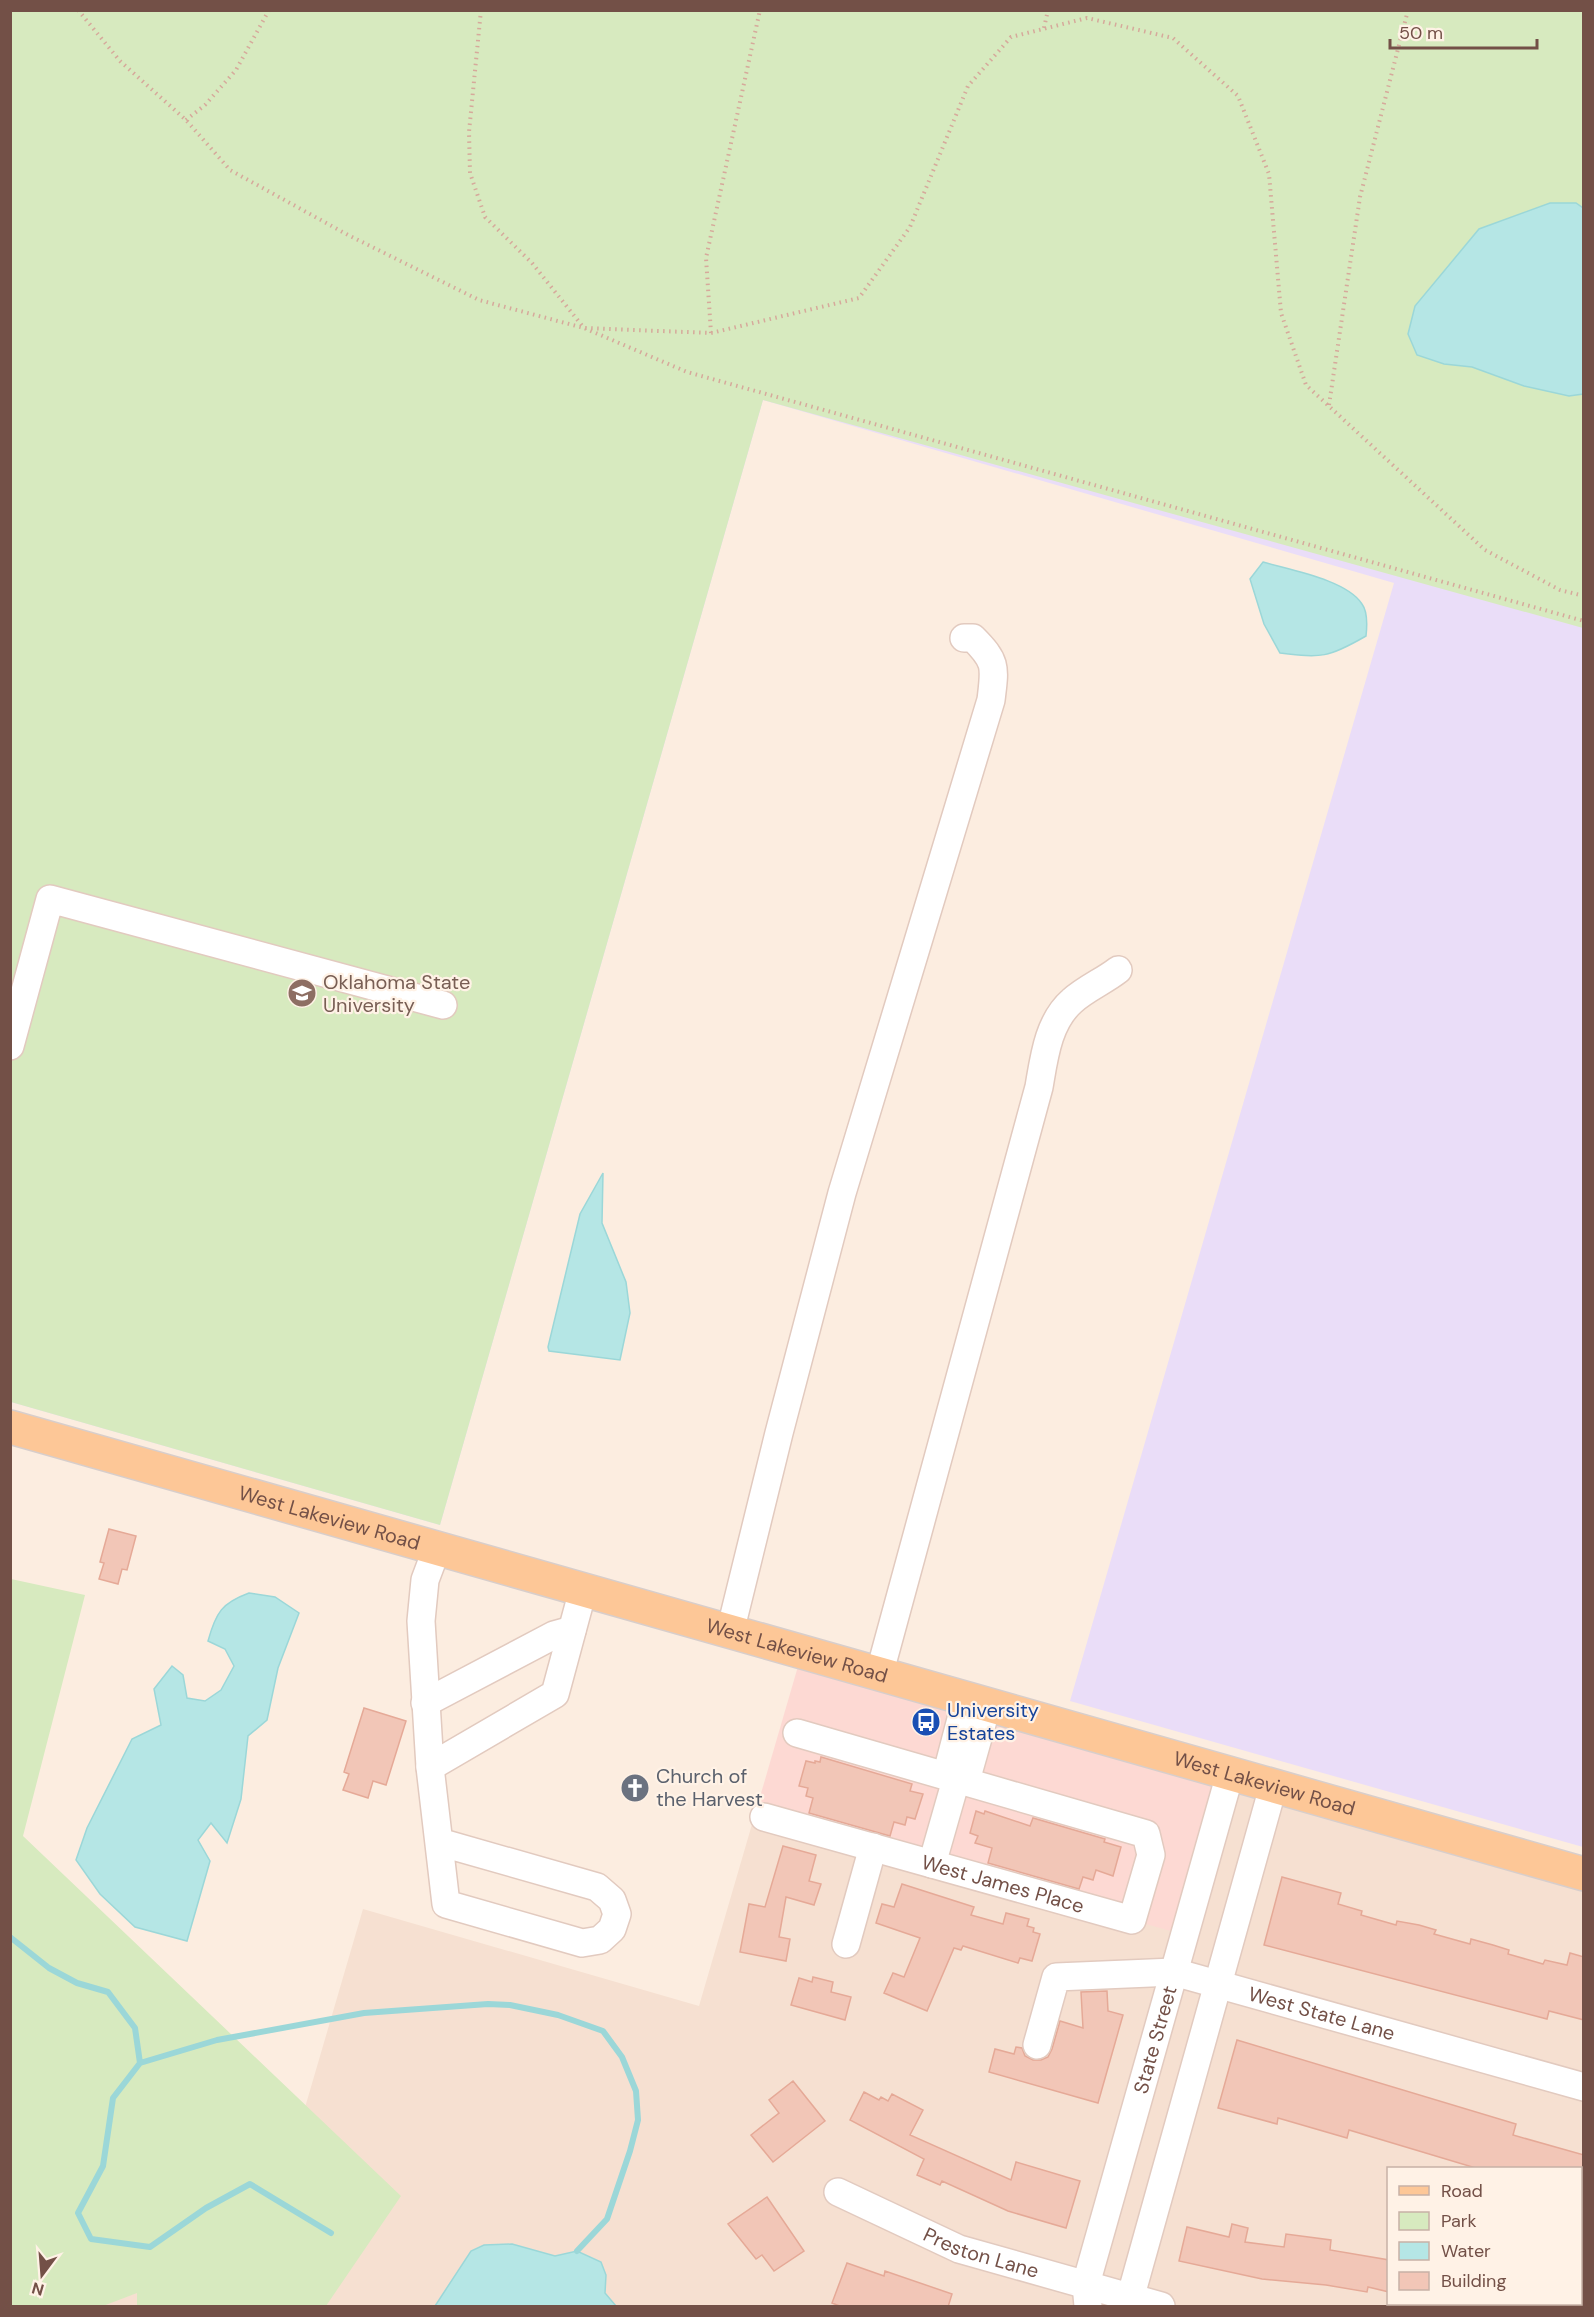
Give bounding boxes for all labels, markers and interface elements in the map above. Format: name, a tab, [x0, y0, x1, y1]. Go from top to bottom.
scale bar	[1390, 12, 1537, 50]
text: 50 m	[1399, 21, 1443, 45]
place label: Oklahoma State University	[323, 969, 470, 1018]
school or university icon: Oklahoma State University	[286, 977, 318, 1009]
street label: West Lakeview Road	[235, 1480, 423, 1556]
street label: West Lakeview Road	[703, 1612, 891, 1689]
place label: University Estates	[947, 1697, 1039, 1746]
bus stop icon: University Estates	[910, 1706, 942, 1738]
street label: West Lakeview Road	[1171, 1745, 1358, 1821]
place label: Church of the Harvest	[656, 1763, 763, 1812]
church icon: Church of the Harvest	[619, 1772, 651, 1804]
street label: West James Place	[919, 1849, 1087, 1919]
street label: West State Lane	[1245, 1980, 1398, 2046]
street label: State Street	[1127, 1983, 1183, 2097]
legend	[1387, 2167, 1582, 2305]
text: Road	[1441, 2179, 1483, 2203]
text: Park	[1441, 2209, 1477, 2233]
street label: Preston Lane	[919, 2221, 1042, 2284]
text: Water	[1441, 2239, 1491, 2263]
north arrow	[12, 2245, 72, 2305]
text: Building	[1441, 2269, 1506, 2293]
text: N	[29, 2277, 47, 2301]

